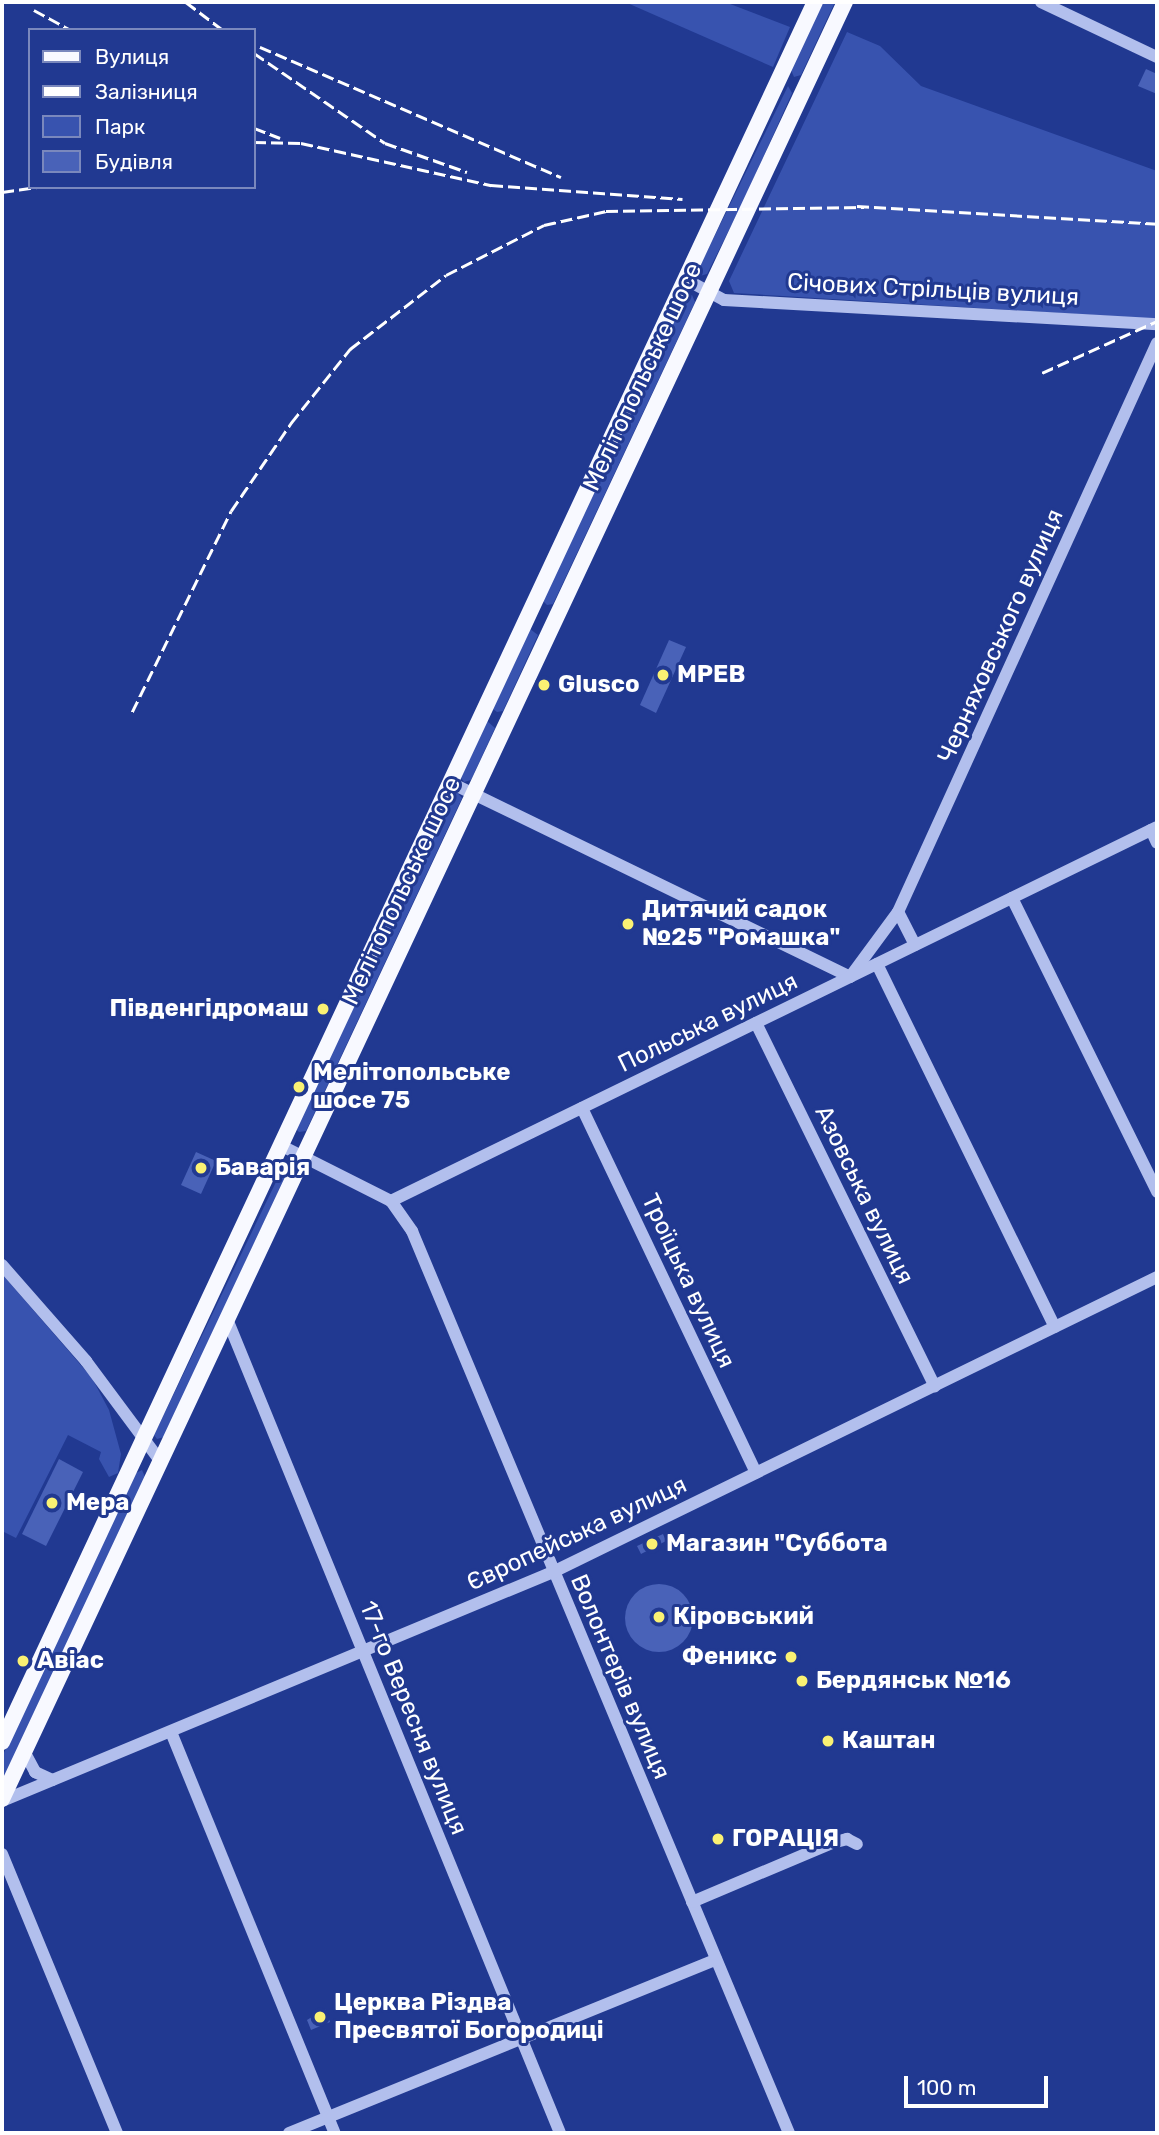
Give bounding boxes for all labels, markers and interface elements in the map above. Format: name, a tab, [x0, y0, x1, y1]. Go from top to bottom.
legend	[28, 28, 256, 189]
text: Вулиця	[95, 44, 169, 69]
text: Залізниця	[95, 79, 198, 104]
text: Парк	[95, 114, 145, 139]
text: Будівля	[95, 149, 173, 174]
street label: Мелітопольське шосе	[578, 258, 708, 496]
street label: Січових Стрільців вулиця	[786, 268, 1080, 312]
street label: Черняховського вулиця	[932, 505, 1070, 767]
place label: МРЕВ	[677, 661, 745, 689]
marker: МРЕВ	[655, 667, 671, 683]
place label: Glusco	[558, 671, 640, 699]
marker: Glusco	[536, 677, 552, 693]
street label: Мелітопольське шосе	[337, 772, 467, 1010]
place label: Дитячий садок №25 "Ромашка"	[642, 896, 840, 952]
marker: Дитячий садок №25 "Ромашка"	[620, 916, 636, 932]
street label: Польська вулиця	[614, 967, 802, 1079]
place label: Південгідромаш	[110, 995, 309, 1023]
marker: Південгідромаш	[315, 1001, 331, 1017]
place label: Мелітопольське шосе 75	[313, 1059, 511, 1115]
marker: Мелітопольське шосе 75	[291, 1079, 307, 1095]
street label: Азовська вулиця	[808, 1101, 920, 1289]
place label: Баварія	[215, 1154, 310, 1182]
marker: Баварія	[193, 1160, 209, 1176]
street label: Троїцька вулиця	[635, 1189, 741, 1373]
street label: Європейська вулиця	[463, 1470, 691, 1598]
place label: Мера	[66, 1489, 129, 1517]
marker: Мера	[44, 1495, 60, 1511]
place label: Магазин "Суббота	[666, 1530, 888, 1558]
marker: Магазин "Суббота	[644, 1536, 660, 1552]
street label: Волонтерів вулиця	[564, 1570, 676, 1784]
street label: 17-го Вересня вулиця	[353, 1597, 473, 1839]
place label: Кіровський	[673, 1603, 814, 1631]
marker: Кіровський	[651, 1609, 667, 1625]
place label: Феникс	[682, 1643, 777, 1671]
place label: Авіас	[37, 1647, 104, 1675]
marker: Феникс	[783, 1649, 799, 1665]
marker: Авіас	[15, 1653, 31, 1669]
place label: Бердянськ №16	[816, 1667, 1011, 1695]
marker: Бердянськ №16	[794, 1673, 810, 1689]
place label: Каштан	[842, 1727, 936, 1755]
marker: Каштан	[820, 1733, 836, 1749]
place label: ГОРАЦІЯ	[732, 1825, 839, 1853]
marker: ГОРАЦІЯ	[710, 1831, 726, 1847]
place label: Церква Різдва Пресвятої Богородиці	[334, 1989, 604, 2045]
marker: Церква Різдва Пресвятої Богородиці	[312, 2009, 328, 2025]
scale bar	[907, 2062, 1050, 2106]
text: 100 m	[917, 2075, 976, 2100]

